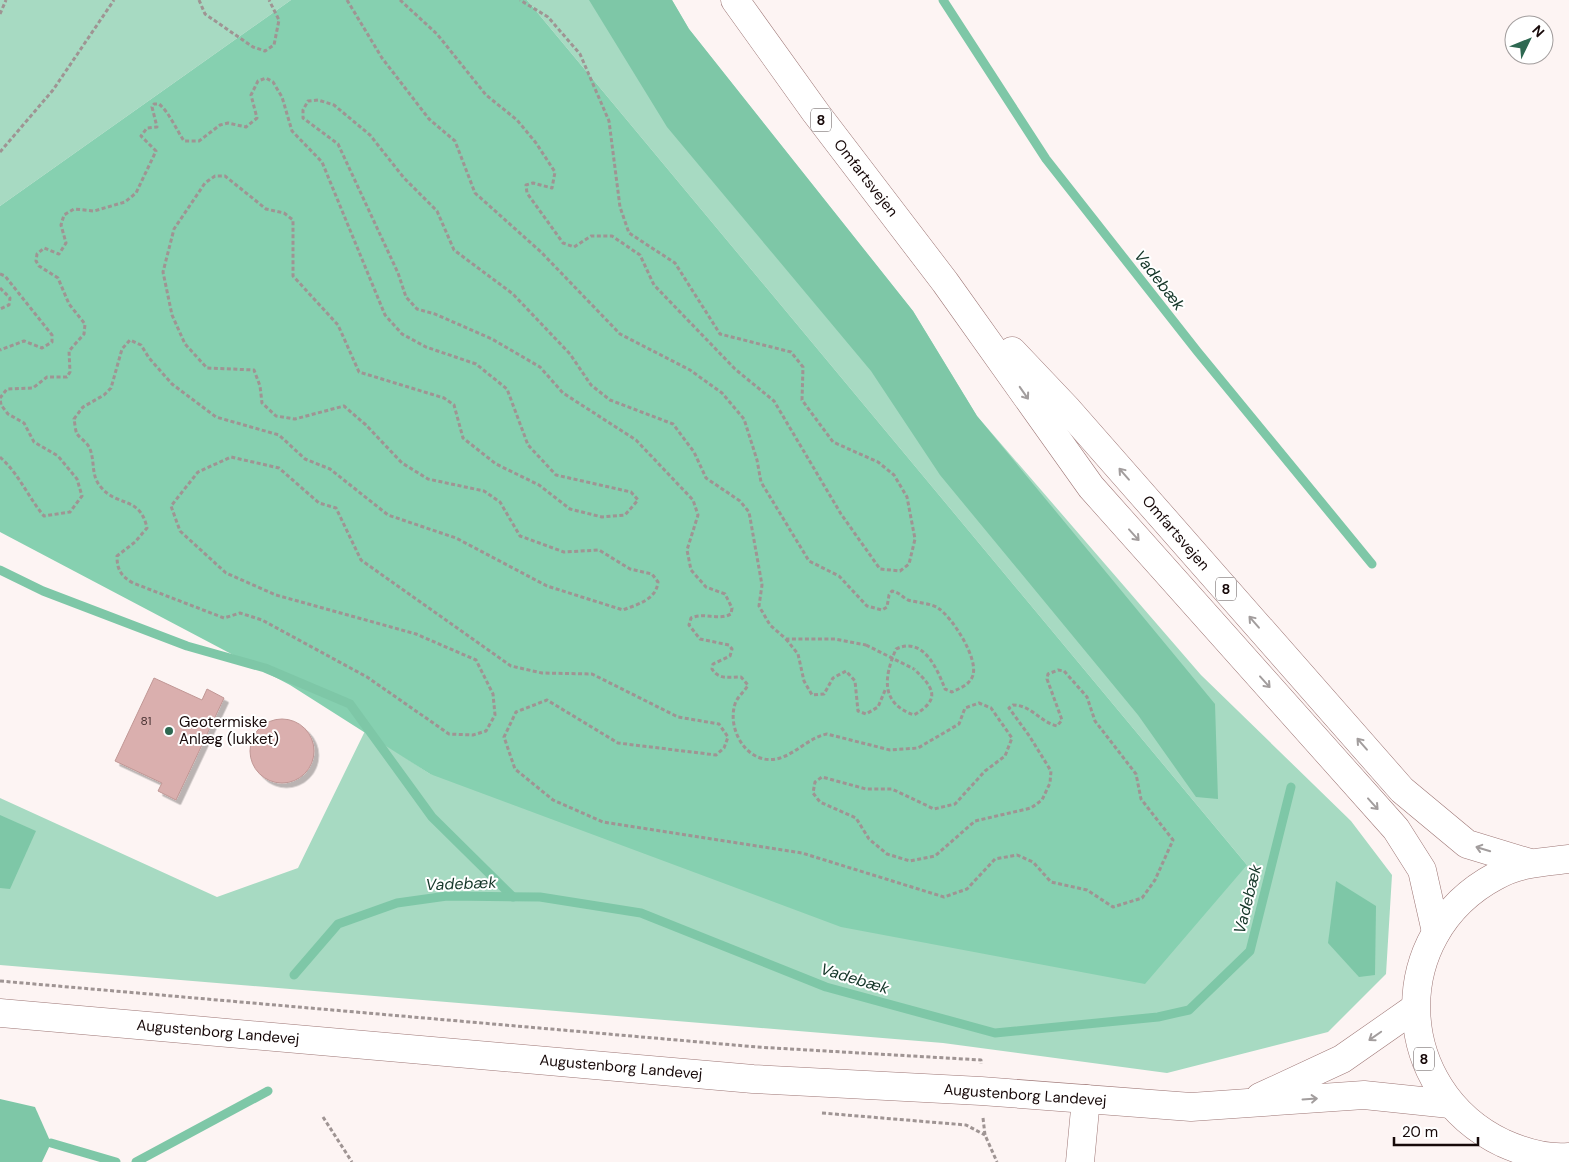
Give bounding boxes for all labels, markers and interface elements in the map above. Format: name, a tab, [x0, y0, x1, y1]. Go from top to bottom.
north arrow	[1504, 15, 1554, 65]
text: N	[1528, 21, 1549, 41]
road number: 8	[811, 108, 831, 132]
street label: Omfartsvejen	[829, 135, 903, 221]
water label: Vadebæk	[1130, 246, 1190, 315]
one-way arrow	[1019, 385, 1029, 399]
one-way arrow	[1118, 467, 1130, 480]
street label: Omfartsvejen	[1138, 491, 1214, 575]
one-way arrow	[1128, 528, 1140, 541]
road number: 8	[1216, 578, 1236, 600]
one-way arrow	[1249, 615, 1260, 628]
one-way arrow	[1259, 676, 1271, 689]
place label: Geotermiske Anlæg (lukket)	[179, 712, 279, 749]
house number: 81	[141, 713, 151, 729]
marker: Geotermiske Anlæg (lukket)	[163, 725, 175, 737]
one-way arrow	[1356, 737, 1368, 750]
one-way arrow	[1367, 797, 1379, 810]
one-way arrow	[1476, 843, 1492, 853]
water label: Vadebæk	[1229, 861, 1266, 936]
water label: Vadebæk	[425, 872, 498, 895]
water label: Vadebæk	[818, 958, 893, 999]
street label: Augustenborg Landevej	[136, 1015, 300, 1049]
one-way arrow	[1368, 1031, 1382, 1041]
road number: 8	[1414, 1048, 1434, 1070]
street label: Augustenborg Landevej	[539, 1050, 703, 1084]
street label: Augustenborg Landevej	[943, 1079, 1107, 1111]
one-way arrow	[1302, 1094, 1318, 1104]
scale bar	[1394, 1114, 1478, 1146]
text: 20 m	[1402, 1122, 1438, 1142]

